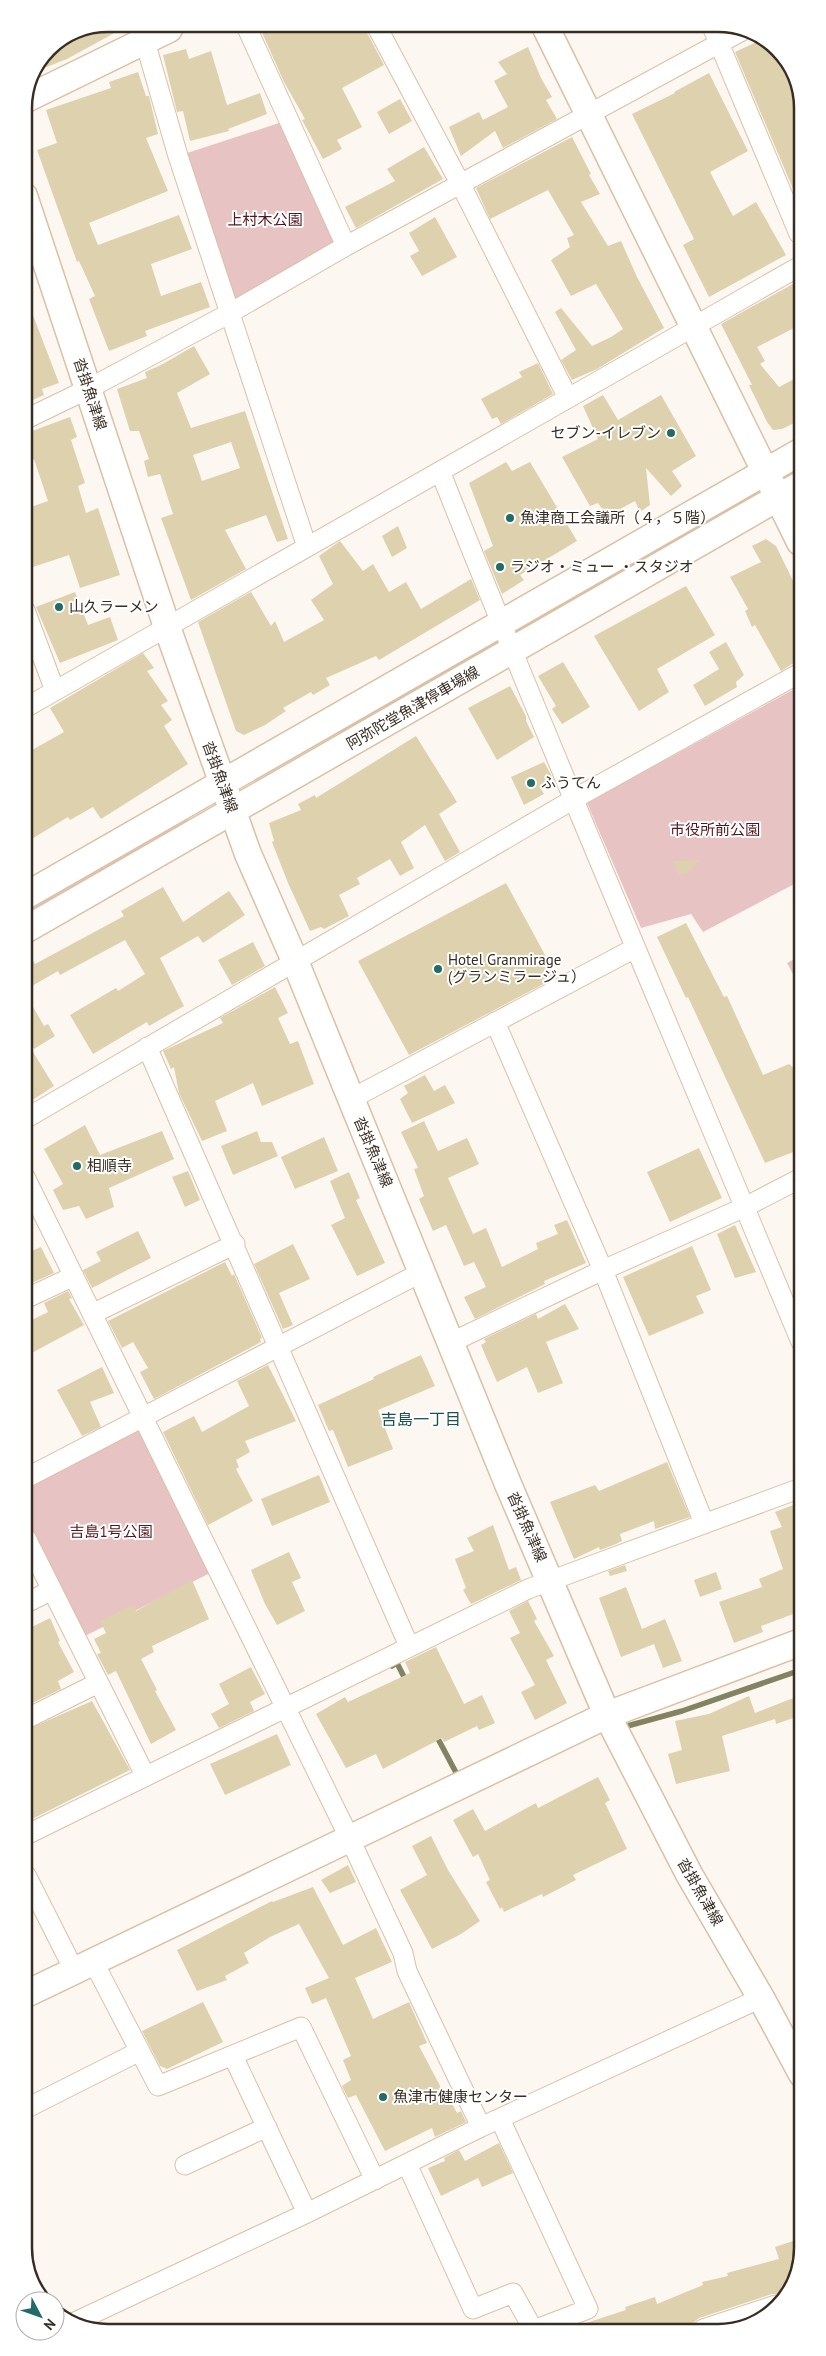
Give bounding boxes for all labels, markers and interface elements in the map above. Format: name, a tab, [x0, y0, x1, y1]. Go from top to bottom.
park label: 上村木公園	[227, 210, 303, 229]
street label: 沓掛魚津線	[70, 355, 111, 432]
place label: セブン-イレブン	[551, 423, 661, 442]
marker: セブン-イレブン	[665, 427, 677, 439]
place label: 魚津商工会議所（４，５階）	[520, 508, 715, 527]
marker: 魚津商工会議所（４，５階）	[504, 512, 516, 524]
place label: ラジオ・ミュー ・スタジオ	[510, 557, 694, 576]
marker: ラジオ・ミュー ・スタジオ	[494, 561, 506, 573]
place label: 山久ラーメン	[69, 597, 158, 616]
marker: 山久ラーメン	[53, 601, 65, 613]
street label: 阿弥陀堂魚津停車場線	[343, 662, 482, 753]
street label: 沓掛魚津線	[199, 738, 242, 815]
place label: ふうてん	[541, 773, 601, 792]
marker: ふうてん	[525, 777, 537, 789]
park label: 市役所前公園	[670, 820, 760, 839]
place label: Hotel Granmirage (グランミラージュ）	[448, 950, 586, 986]
marker: Hotel Granmirage (グランミラージュ）	[432, 963, 444, 975]
street label: 沓掛魚津線	[350, 1114, 397, 1190]
place label: 相順寺	[87, 1156, 132, 1175]
marker: 相順寺	[71, 1160, 83, 1172]
district label: 吉島一丁目	[381, 1409, 461, 1429]
street label: 沓掛魚津線	[504, 1489, 551, 1565]
park label: 吉島1号公園	[69, 1522, 153, 1541]
street label: 沓掛魚津線	[673, 1855, 727, 1929]
place label: 魚津市健康センター	[393, 2087, 528, 2106]
marker: 魚津市健康センター	[377, 2091, 389, 2103]
north arrow	[15, 2291, 65, 2341]
text: N	[40, 2315, 60, 2334]

